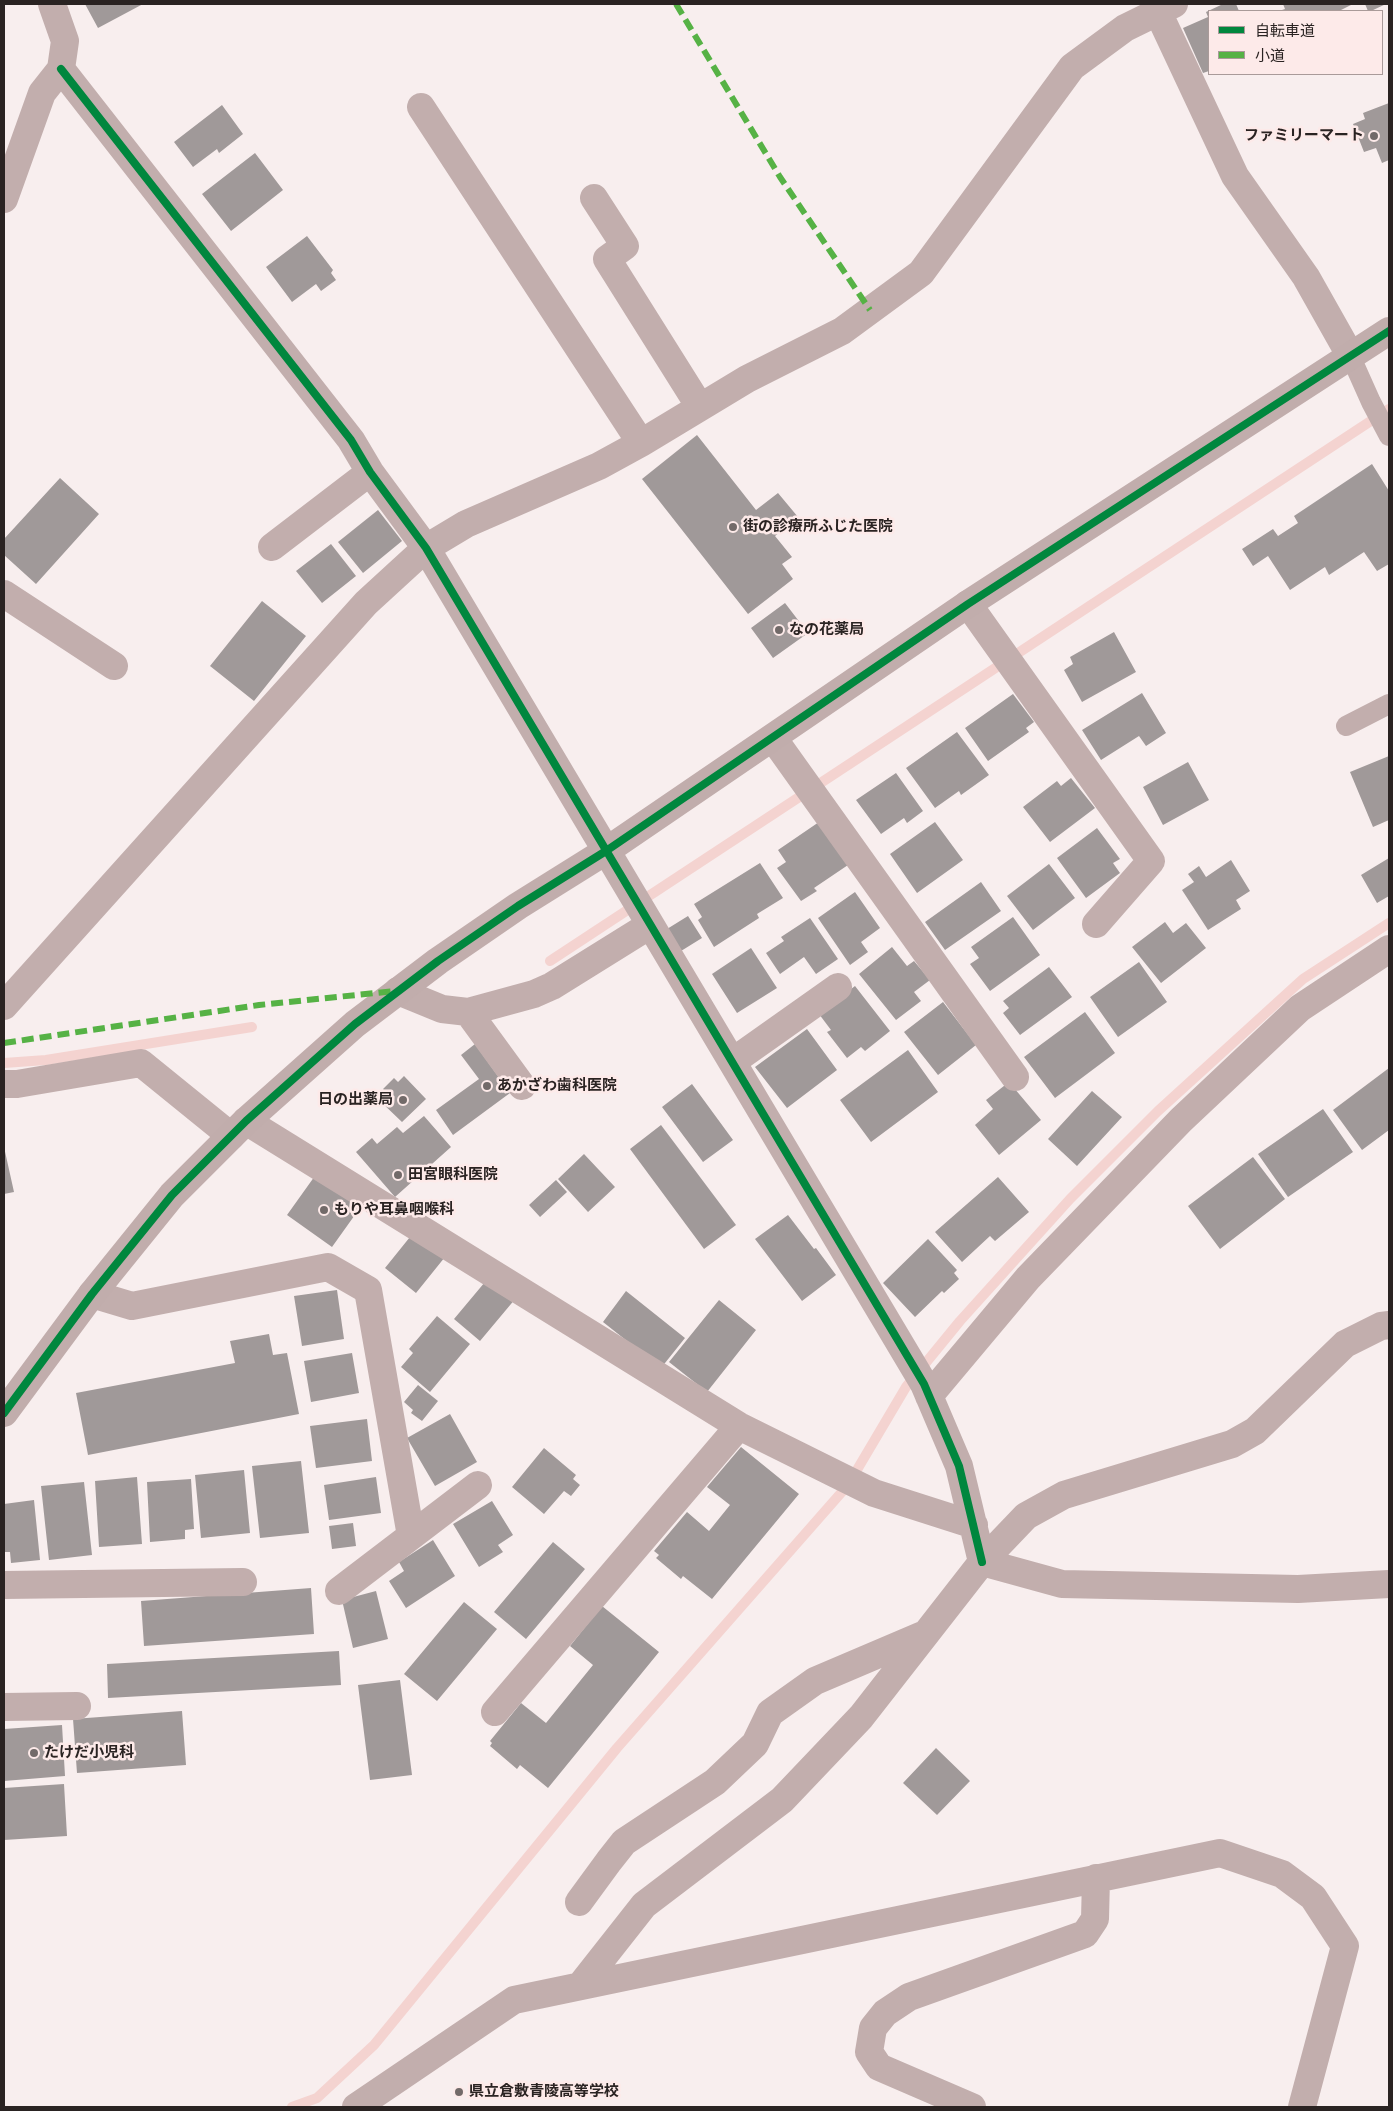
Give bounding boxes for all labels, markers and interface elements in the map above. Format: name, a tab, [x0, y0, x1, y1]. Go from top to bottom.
legend	[1208, 10, 1383, 75]
text: 自転車道	[1255, 22, 1315, 40]
text: 小道	[1255, 47, 1285, 65]
place label: ファミリーマート	[1244, 127, 1364, 145]
marker: ファミリーマート	[1368, 130, 1380, 142]
place label: 街の診療所ふじた医院	[743, 518, 893, 536]
marker: 街の診療所ふじた医院	[727, 521, 739, 533]
place label: なの花薬局	[789, 621, 864, 639]
marker: なの花薬局	[773, 624, 785, 636]
place label: あかざわ歯科医院	[497, 1077, 617, 1095]
marker: あかざわ歯科医院	[481, 1080, 493, 1092]
place label: 日の出薬局	[318, 1091, 393, 1109]
marker: 日の出薬局	[397, 1094, 409, 1106]
place label: 田宮眼科医院	[408, 1166, 498, 1184]
marker: 田宮眼科医院	[392, 1169, 404, 1181]
place label: もりや耳鼻咽喉科	[334, 1201, 454, 1219]
marker: もりや耳鼻咽喉科	[318, 1204, 330, 1216]
place label: たけだ小児科	[44, 1744, 134, 1762]
marker: たけだ小児科	[28, 1747, 40, 1759]
place label: 県立倉敷青陵高等学校	[469, 2083, 619, 2101]
marker: 県立倉敷青陵高等学校	[453, 2086, 465, 2098]

